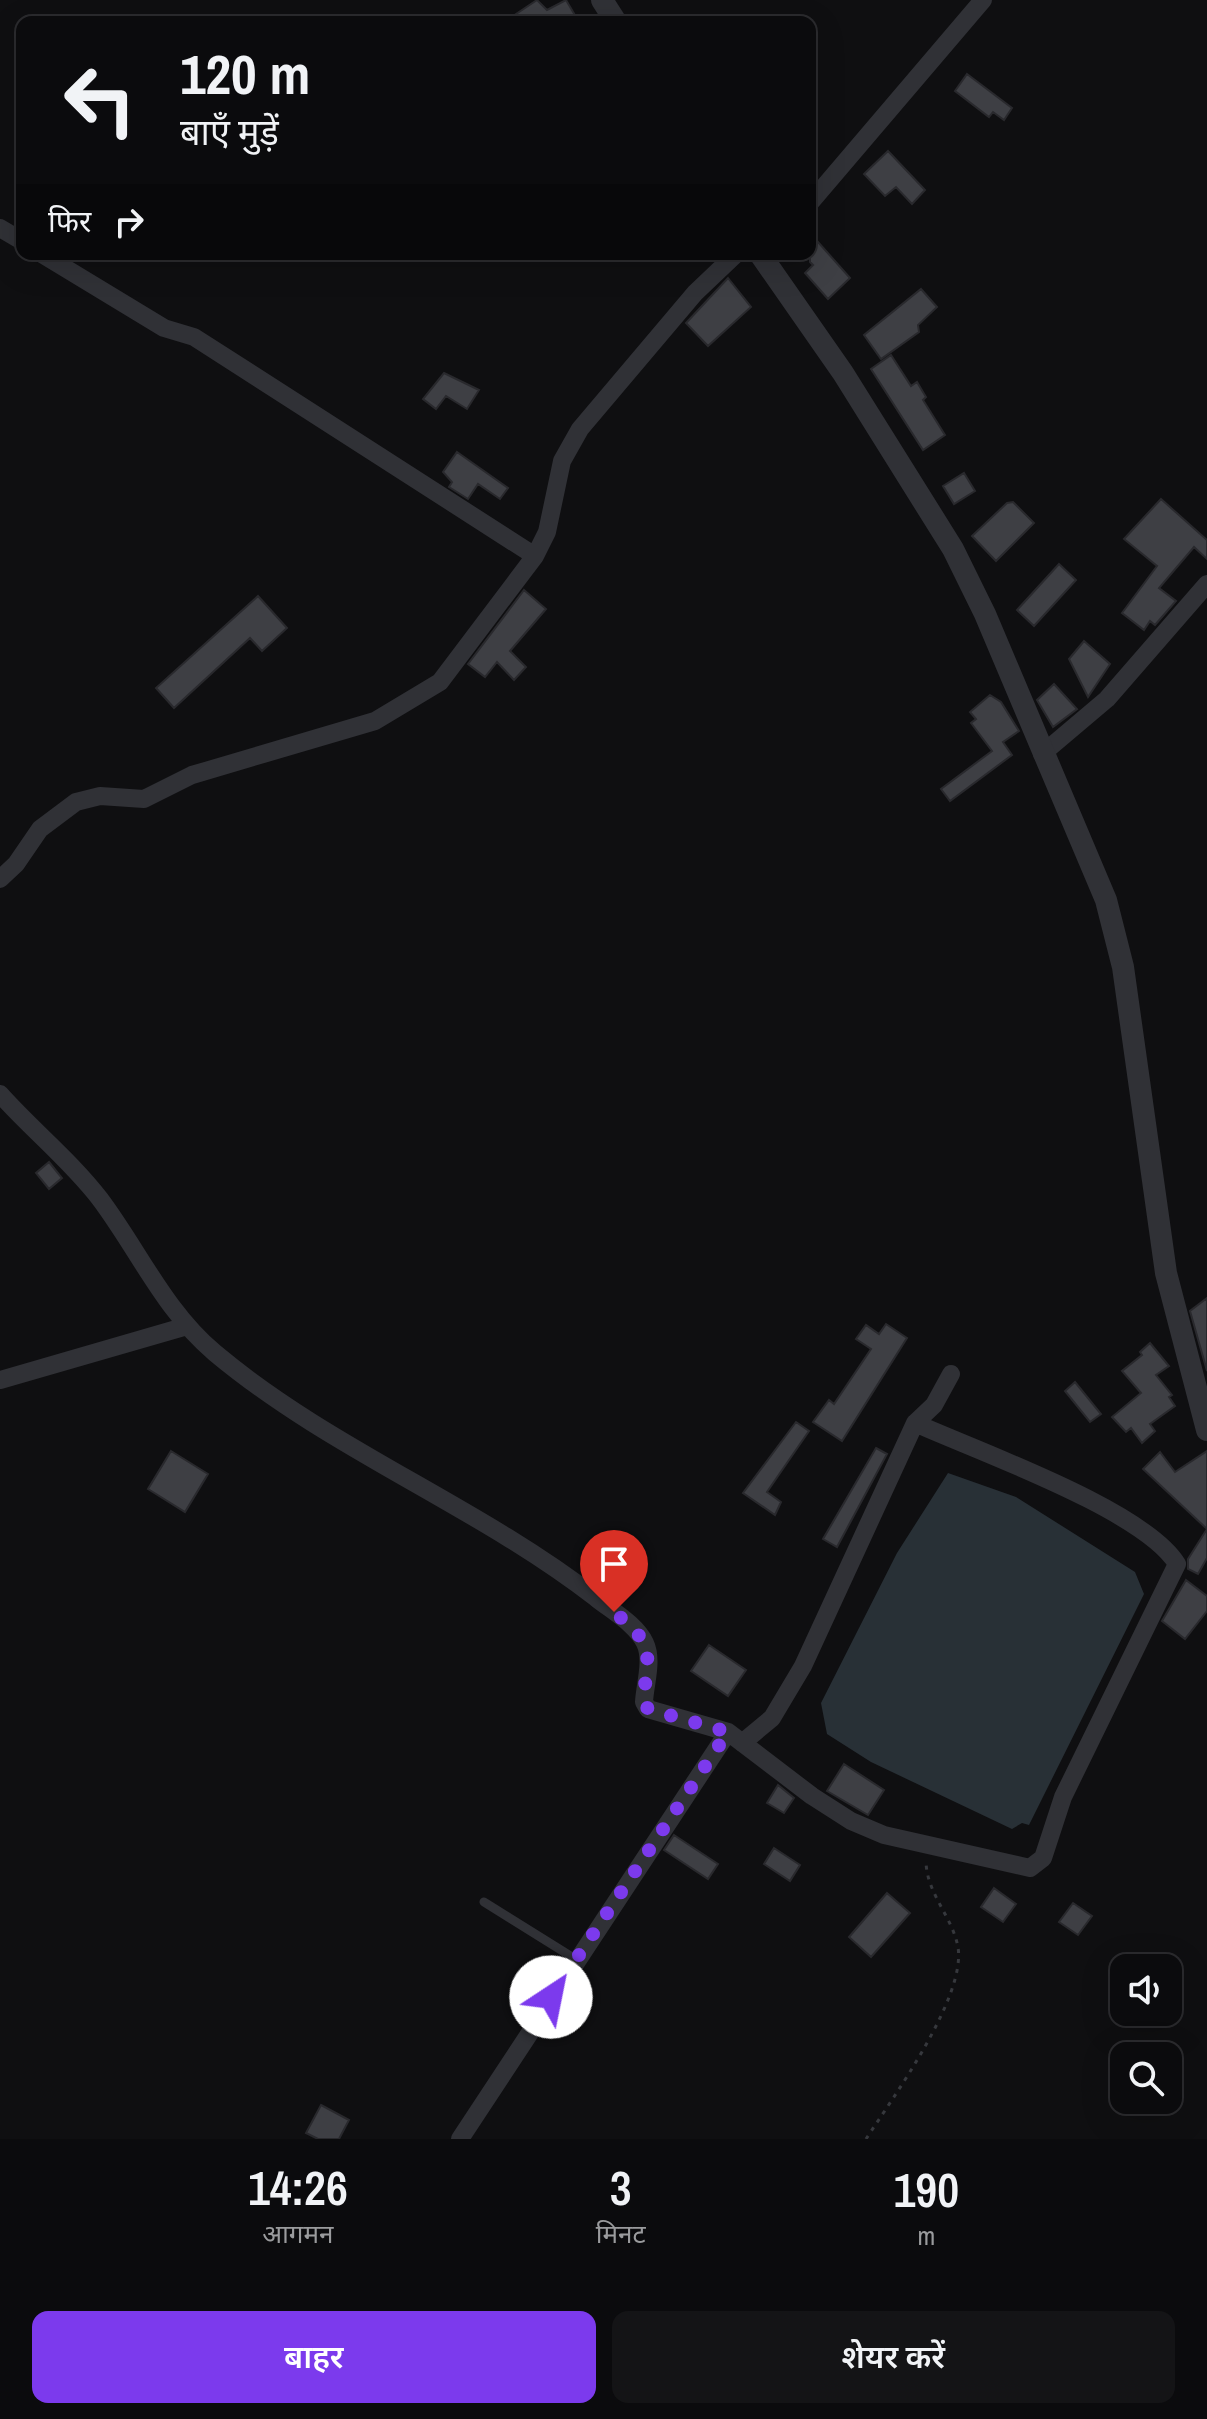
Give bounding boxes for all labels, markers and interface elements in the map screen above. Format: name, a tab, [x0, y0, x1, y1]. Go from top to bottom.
text: 120 m	[180, 36, 310, 111]
icon: left	[48, 48, 152, 152]
text: बाएँ मुड़ें	[180, 108, 279, 156]
icon: right	[107, 200, 151, 244]
text: फिर	[48, 201, 91, 241]
pin	[580, 1530, 648, 1612]
icon: arrive	[592, 1542, 636, 1586]
map controls	[1110, 1954, 1182, 2114]
button: sound	[1110, 1954, 1182, 2026]
position arrow	[509, 1955, 593, 2039]
button: search	[1110, 2042, 1182, 2114]
text: 14:26	[248, 2155, 348, 2220]
text: 3	[610, 2155, 632, 2220]
text: 190	[893, 2157, 959, 2222]
text: आगमन	[262, 2216, 333, 2251]
text: मिनट	[596, 2216, 646, 2251]
text: m	[917, 2218, 935, 2253]
button: बाहर	[32, 2311, 596, 2403]
button: शेयर करें	[612, 2311, 1175, 2403]

